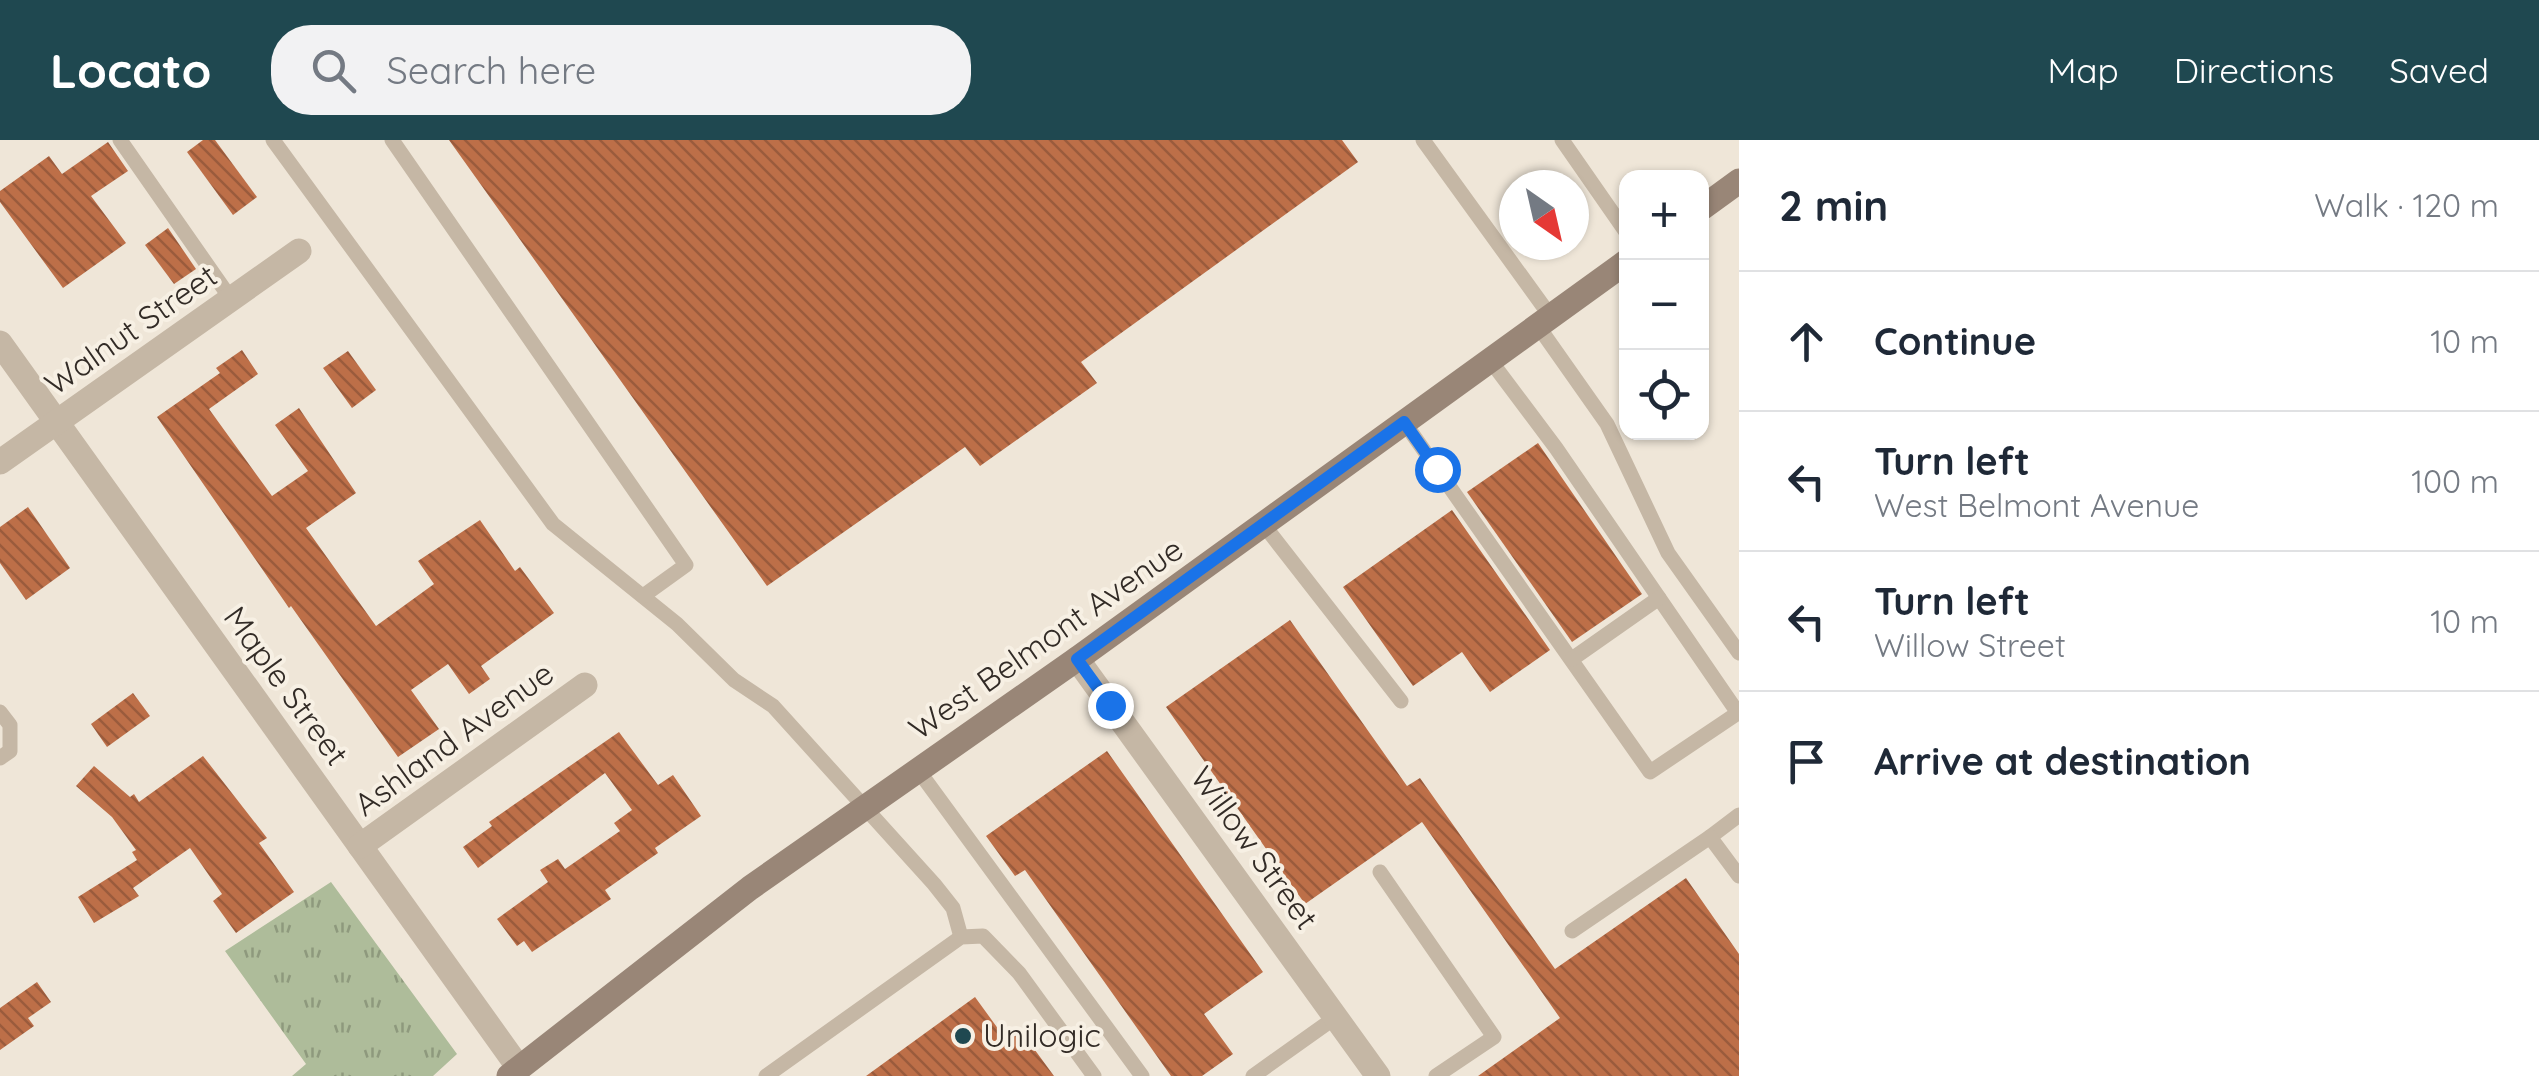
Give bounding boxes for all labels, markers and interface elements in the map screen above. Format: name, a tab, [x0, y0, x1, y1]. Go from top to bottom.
search box	[271, 25, 971, 115]
text: Locato	[50, 40, 211, 100]
icon: search	[306, 43, 361, 98]
text: Search here	[386, 46, 596, 94]
text: Map	[2047, 48, 2119, 92]
text: Directions	[2174, 48, 2334, 92]
text: Saved	[2389, 48, 2489, 92]
north arrow	[1499, 170, 1589, 260]
map controls	[1619, 170, 1709, 440]
button: +	[1619, 170, 1709, 260]
text: 2 min	[1779, 179, 1888, 232]
text: Walk · 120 m	[2314, 185, 2499, 225]
street label: Walnut Street	[37, 255, 224, 403]
button: −	[1619, 260, 1709, 350]
icon: ahead	[1779, 314, 1834, 369]
text: Continue	[1874, 317, 2036, 365]
text: 10 m	[2430, 321, 2499, 361]
button: locate	[1619, 350, 1709, 440]
text: Turn left	[1874, 437, 2030, 485]
route start	[1415, 447, 1461, 493]
icon: left	[1779, 454, 1834, 509]
text: 100 m	[2411, 461, 2499, 501]
text: West Belmont Avenue	[1874, 485, 2199, 525]
street label: West Belmont Avenue	[901, 528, 1190, 748]
text: Turn left	[1874, 577, 2030, 625]
icon: left	[1779, 594, 1834, 649]
street label: Maple Street	[216, 598, 358, 773]
text: 10 m	[2430, 601, 2499, 641]
text: Willow Street	[1874, 625, 2066, 665]
street label: Ashland Avenue	[346, 652, 561, 824]
route end	[1088, 683, 1134, 729]
icon: arrive	[1779, 734, 1834, 789]
text: Arrive at destination	[1874, 737, 2251, 785]
street label: Willow Street	[1182, 758, 1327, 937]
place label: Unilogic	[983, 1015, 1101, 1055]
marker: Unilogic	[952, 1025, 974, 1047]

